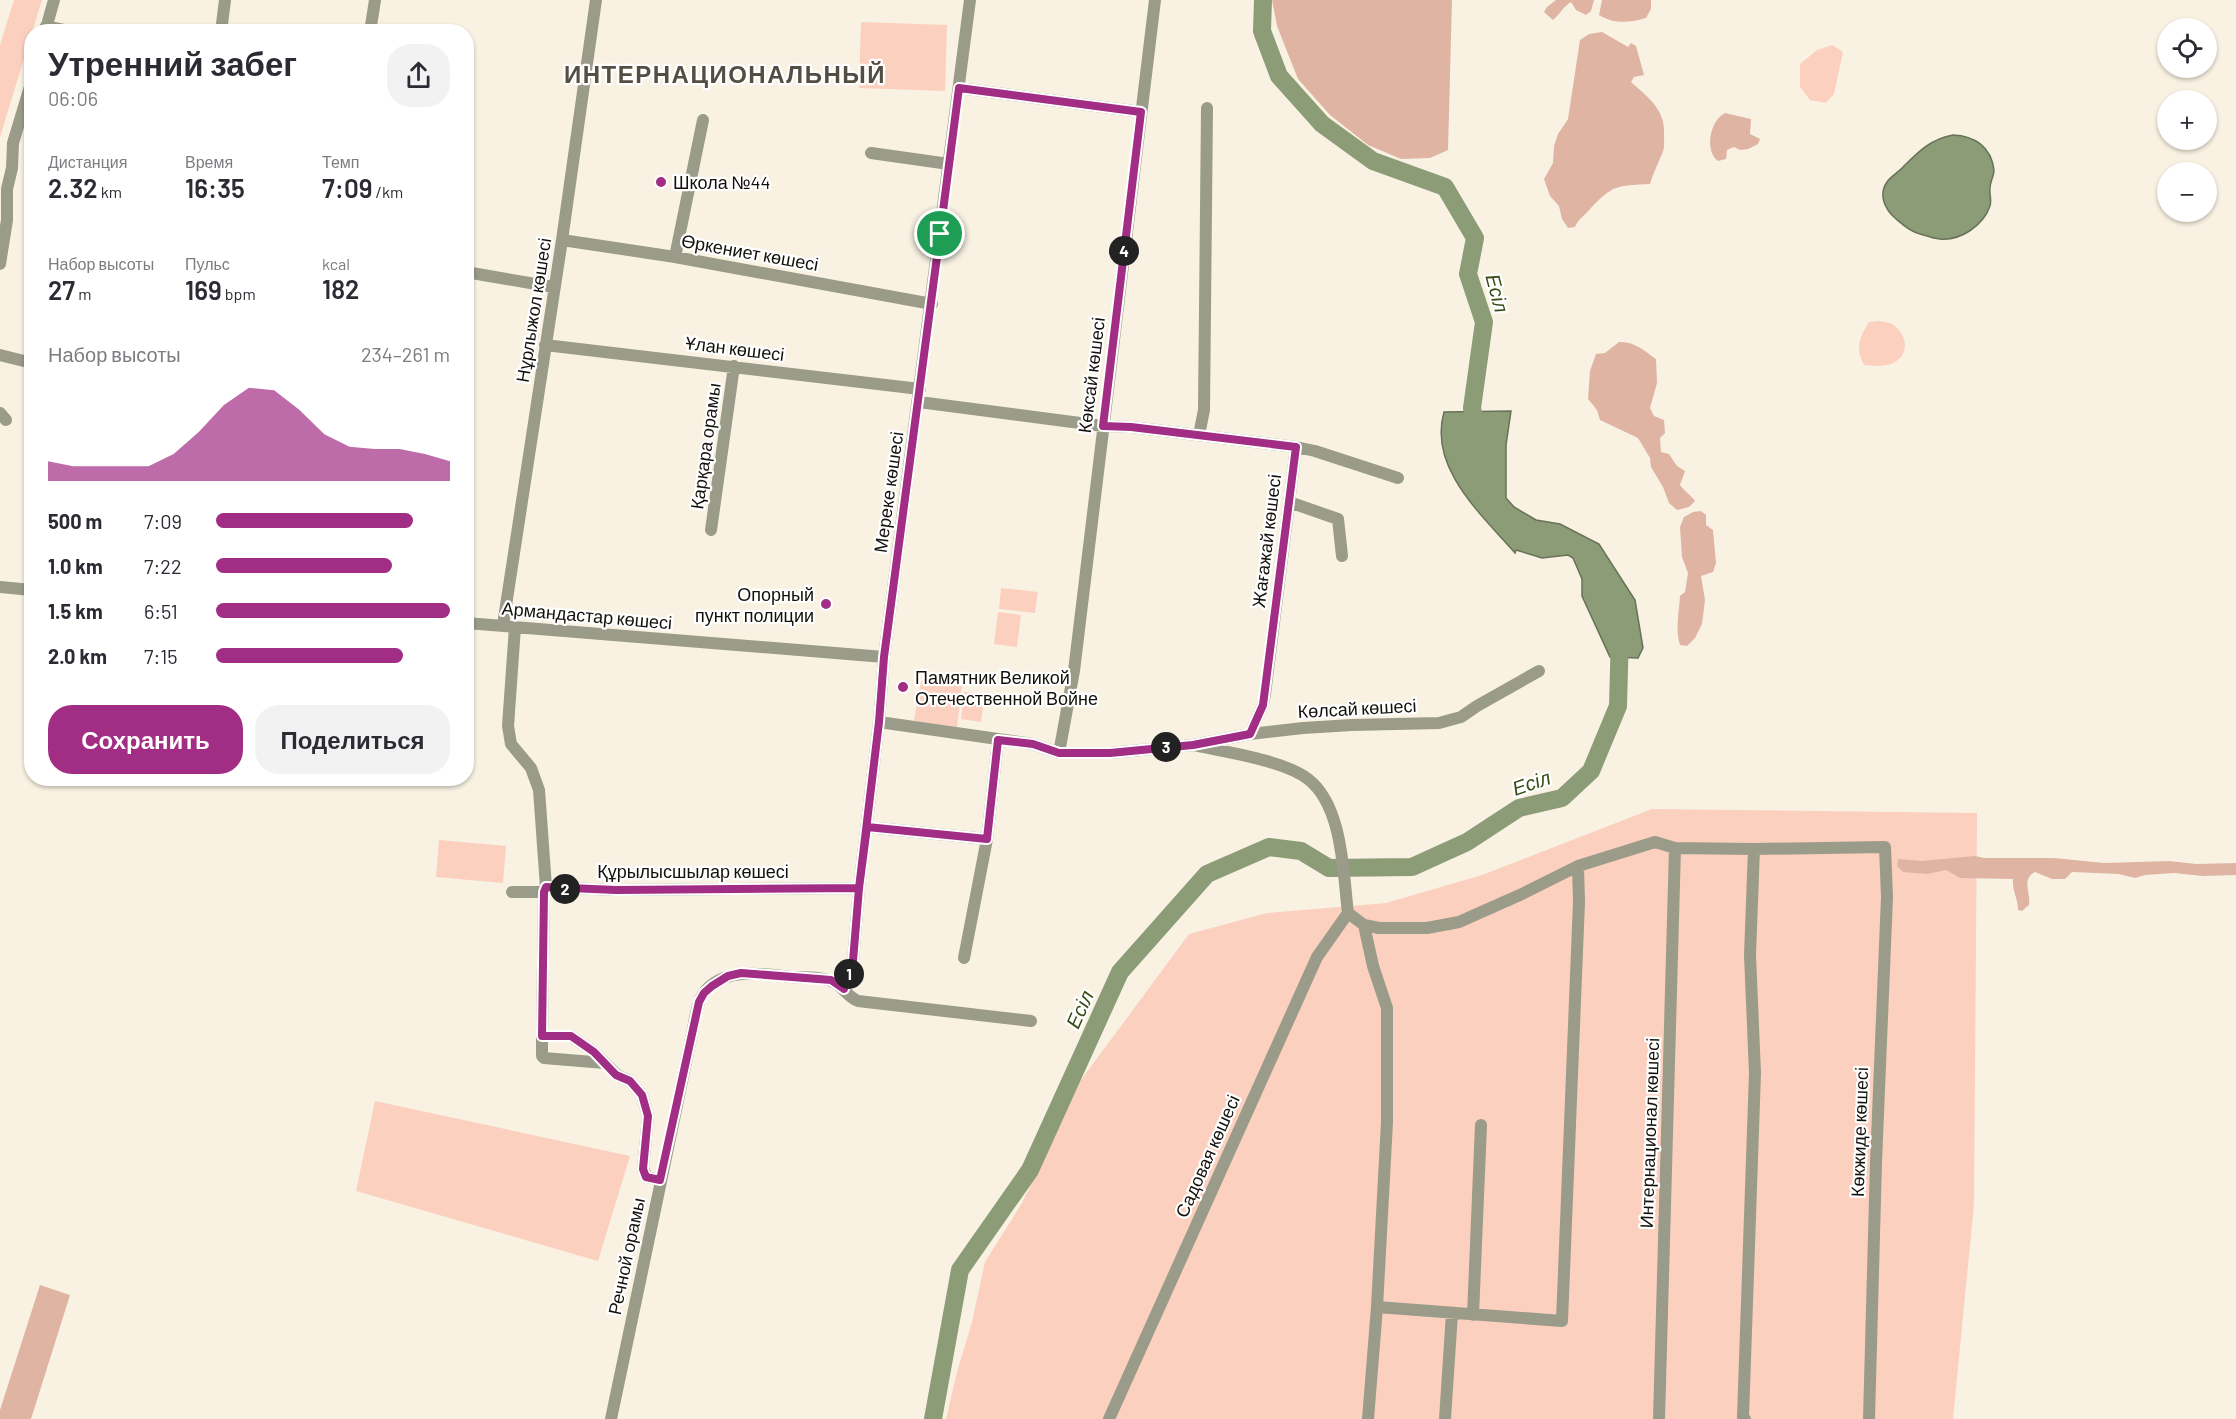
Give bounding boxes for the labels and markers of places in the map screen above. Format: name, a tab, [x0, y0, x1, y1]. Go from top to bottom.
place label: Школа №44	[673, 171, 770, 193]
marker: Школа №44	[654, 175, 668, 189]
pin	[914, 208, 965, 259]
pin: 4	[1109, 236, 1139, 266]
place label: Опорный пункт полиции	[695, 583, 814, 626]
marker: Опорный пункт полиции	[819, 597, 833, 611]
place label: Памятник Великой Отечественной Войне	[915, 666, 1098, 709]
marker: Памятник Великой Отечественной Войне	[896, 680, 910, 694]
pin: 3	[1151, 732, 1181, 762]
pin: 2	[550, 874, 580, 904]
pin: 1	[834, 959, 864, 989]

